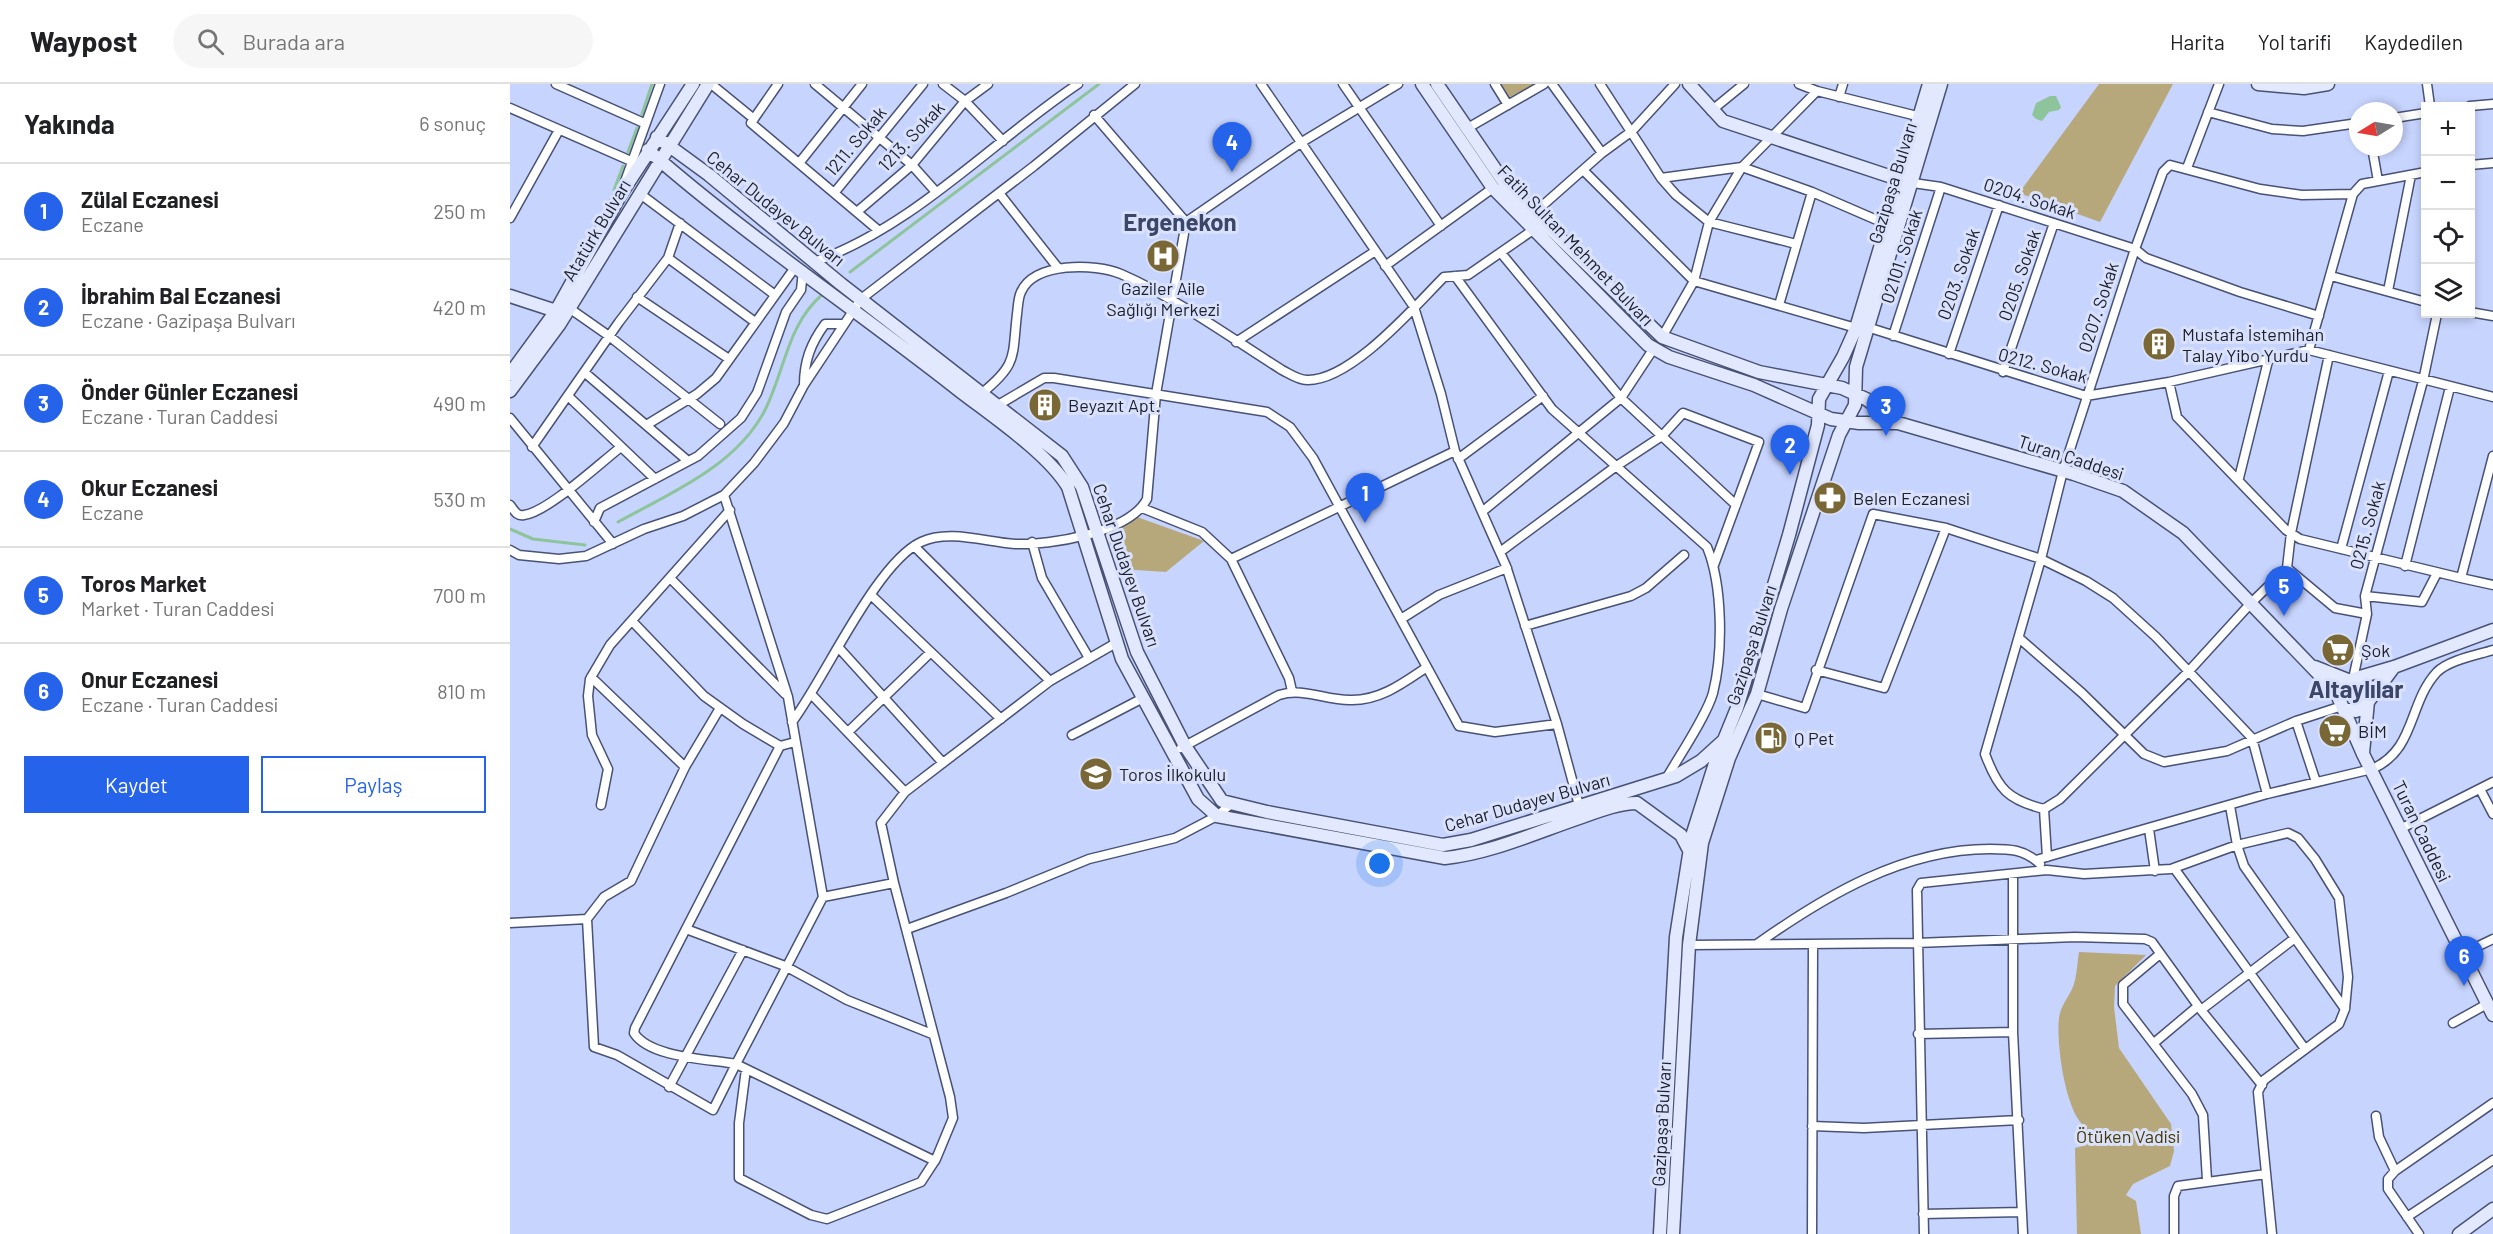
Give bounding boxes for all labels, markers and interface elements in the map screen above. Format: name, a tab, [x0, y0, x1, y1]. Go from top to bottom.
search box	[173, 14, 593, 68]
text: Waypost	[30, 24, 137, 58]
icon: search	[194, 25, 227, 58]
text: Burada ara	[242, 28, 345, 54]
text: Harita	[2170, 29, 2225, 54]
text: Yol tarifi	[2258, 29, 2331, 54]
text: Kaydedilen	[2364, 29, 2463, 54]
street label: 1213. Sokak	[873, 97, 949, 175]
street label: 1211. Sokak	[819, 102, 891, 180]
north arrow	[2349, 102, 2403, 156]
map controls	[2421, 102, 2475, 318]
button: +	[2421, 102, 2475, 156]
text: Yakında	[24, 108, 115, 139]
text: 6 sonuç	[419, 111, 486, 135]
street label: Gazipaşa Bulvarı	[1863, 120, 1921, 246]
pin: 4	[1212, 122, 1252, 172]
street label: Cehar Dudayev Bulvarı	[703, 146, 849, 270]
button: −	[2421, 156, 2475, 210]
street label: Fatih Sultan Mehmet Bulvarı	[1493, 160, 1659, 330]
street label: 0204. Sokak	[1981, 173, 2079, 223]
street label: Atatürk Bulvarı	[557, 175, 635, 285]
text: Zülal Eczanesi	[81, 186, 219, 212]
text: 1	[40, 199, 47, 223]
text: 250 m	[433, 199, 486, 223]
street label: 02101. Sokak	[1875, 206, 1927, 306]
district label: Ergenekon	[1123, 207, 1237, 236]
button: locate	[2421, 210, 2475, 264]
text: Eczane	[81, 212, 144, 236]
street label: 0203. Sokak	[1932, 225, 1984, 323]
street label: 0205. Sokak	[1993, 226, 2045, 324]
hospital icon: Gaziler Aile Sağlığı Merkezi	[1145, 238, 1181, 274]
street label: 0207. Sokak	[2073, 259, 2123, 355]
button: layers	[2421, 264, 2475, 318]
place label: Gaziler Aile Sağlığı Merkezi	[1106, 277, 1220, 320]
text: İbrahim Bal Eczanesi	[81, 282, 281, 308]
text: 2	[38, 295, 49, 319]
text: 420 m	[432, 295, 486, 319]
text: Eczane · Gazipaşa Bulvarı	[81, 308, 295, 332]
place label: Mustafa İstemihan Talay Yibo Yurdu	[2182, 323, 2324, 366]
building icon: Mustafa İstemihan Talay Yibo Yurdu	[2141, 326, 2177, 362]
street label: 0212. Sokak	[1996, 343, 2090, 387]
text: Önder Günler Eczanesi	[81, 378, 298, 404]
pin: 3	[1866, 386, 1906, 436]
building icon: Beyazıt Apt.	[1027, 387, 1063, 423]
text: 3	[38, 391, 49, 415]
text: 490 m	[433, 391, 486, 415]
place label: Beyazıt Apt.	[1068, 394, 1160, 416]
text: Eczane · Turan Caddesi	[81, 404, 278, 428]
pin: 2	[1770, 426, 1810, 475]
street label: Turan Caddesi	[2015, 430, 2127, 484]
text: Okur Eczanesi	[81, 474, 218, 500]
pin: 1	[1346, 474, 1384, 523]
street label: 0215. Sokak	[2345, 478, 2389, 572]
street label: Cehar Dudayev Bulvarı	[1089, 480, 1165, 650]
pharmacy icon: Belen Eczanesi	[1812, 480, 1848, 516]
text: 4	[37, 487, 50, 511]
text: 530 m	[434, 487, 486, 511]
place label: Belen Eczanesi	[1853, 487, 1970, 509]
text: Eczane	[81, 500, 144, 524]
pin: 5	[2264, 566, 2304, 616]
text: Toros Market	[81, 570, 207, 596]
street label: Gazipaşa Bulvarı	[1721, 582, 1781, 708]
text: 5	[38, 583, 49, 607]
text: 700 m	[433, 583, 486, 607]
text: Market · Turan Caddesi	[81, 596, 274, 620]
supermarket icon: Şok	[2320, 632, 2356, 668]
place label: Şok	[2361, 639, 2390, 661]
text: Onur Eczanesi	[81, 666, 218, 692]
district label: Altaylılar	[2309, 674, 2403, 703]
text: 6	[38, 679, 49, 703]
text: 810 m	[437, 679, 486, 703]
text: Eczane · Turan Caddesi	[81, 692, 278, 716]
supermarket icon: BİM	[2317, 713, 2353, 749]
fuel station icon: Q Pet	[1753, 720, 1789, 756]
place label: BİM	[2358, 720, 2387, 742]
place label: Q Pet	[1794, 727, 1834, 749]
button: Kaydet	[24, 756, 249, 813]
button: Paylaş	[261, 756, 486, 813]
school or university icon: Toros İlkokulu	[1078, 756, 1114, 792]
place label: Toros İlkokulu	[1119, 763, 1226, 785]
street label: Cehar Dudayev Bulvarı	[1442, 768, 1612, 836]
street label: Turan Caddesi	[2388, 777, 2456, 885]
your location	[1365, 849, 1394, 878]
pin: 6	[2444, 936, 2484, 986]
street label: Gazipaşa Bulvarı	[1647, 1061, 1675, 1187]
park label: Ötüken Vadisi	[2076, 1125, 2180, 1147]

